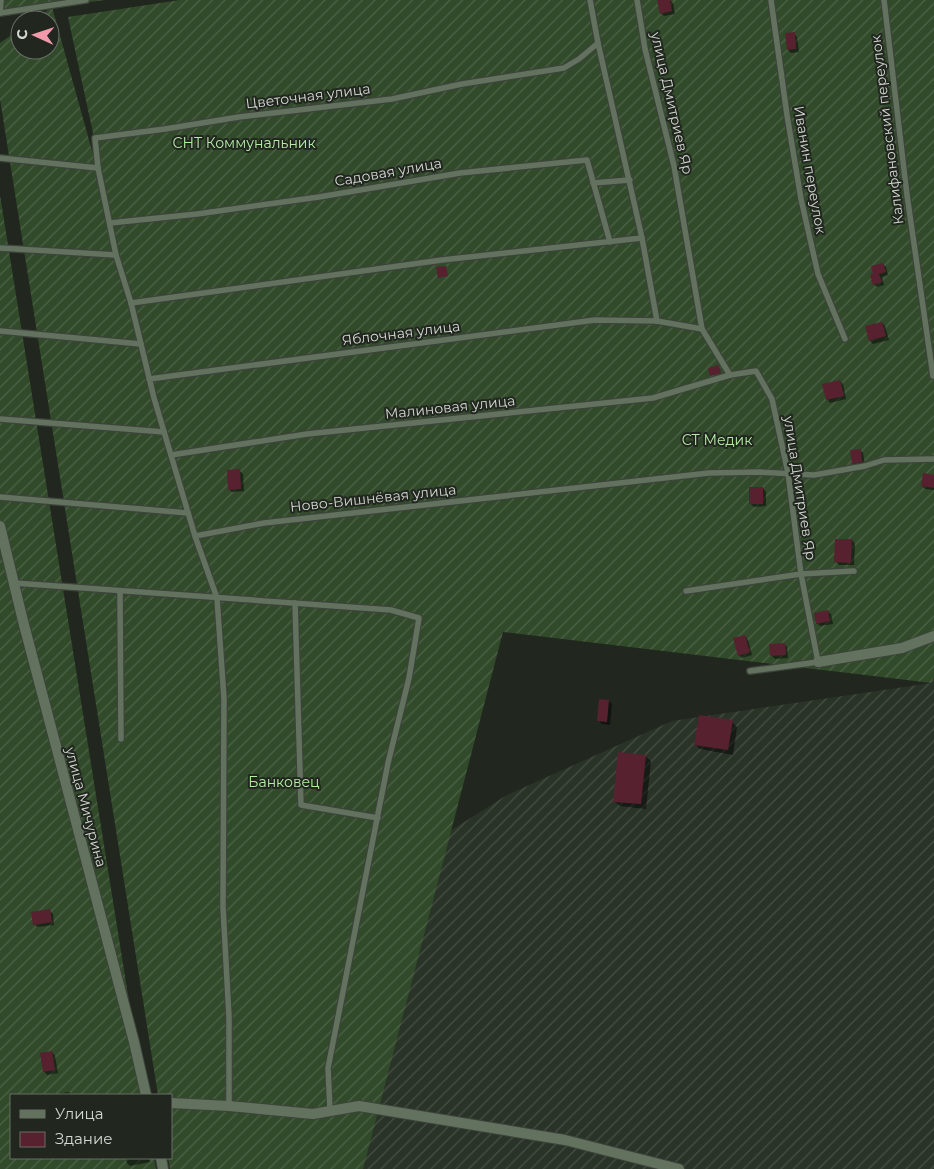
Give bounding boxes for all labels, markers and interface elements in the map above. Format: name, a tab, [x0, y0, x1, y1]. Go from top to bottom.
north arrow	[10, 10, 60, 60]
text: С	[13, 29, 31, 40]
street label: улица Дмитриев Яр	[647, 29, 697, 176]
street label: Калифановский переулок	[866, 34, 908, 226]
street label: Цветочная улица	[245, 79, 371, 113]
street label: Иванин переулок	[790, 104, 830, 236]
park label: СНТ Коммунальник	[172, 134, 316, 152]
street label: Садовая улица	[333, 154, 443, 190]
street label: Яблочная улица	[341, 317, 461, 349]
street label: Малиновая улица	[384, 391, 516, 423]
street label: улица Дмитриев Яр	[780, 414, 820, 561]
park label: СТ Медик	[682, 431, 752, 449]
street label: Ново-Вишнёвая улица	[289, 480, 457, 516]
street label: улица Мичурина	[61, 744, 111, 869]
park label: Банковец	[248, 773, 320, 791]
legend	[10, 1094, 172, 1159]
text: Улица	[55, 1104, 103, 1123]
text: Здание	[55, 1129, 113, 1148]

